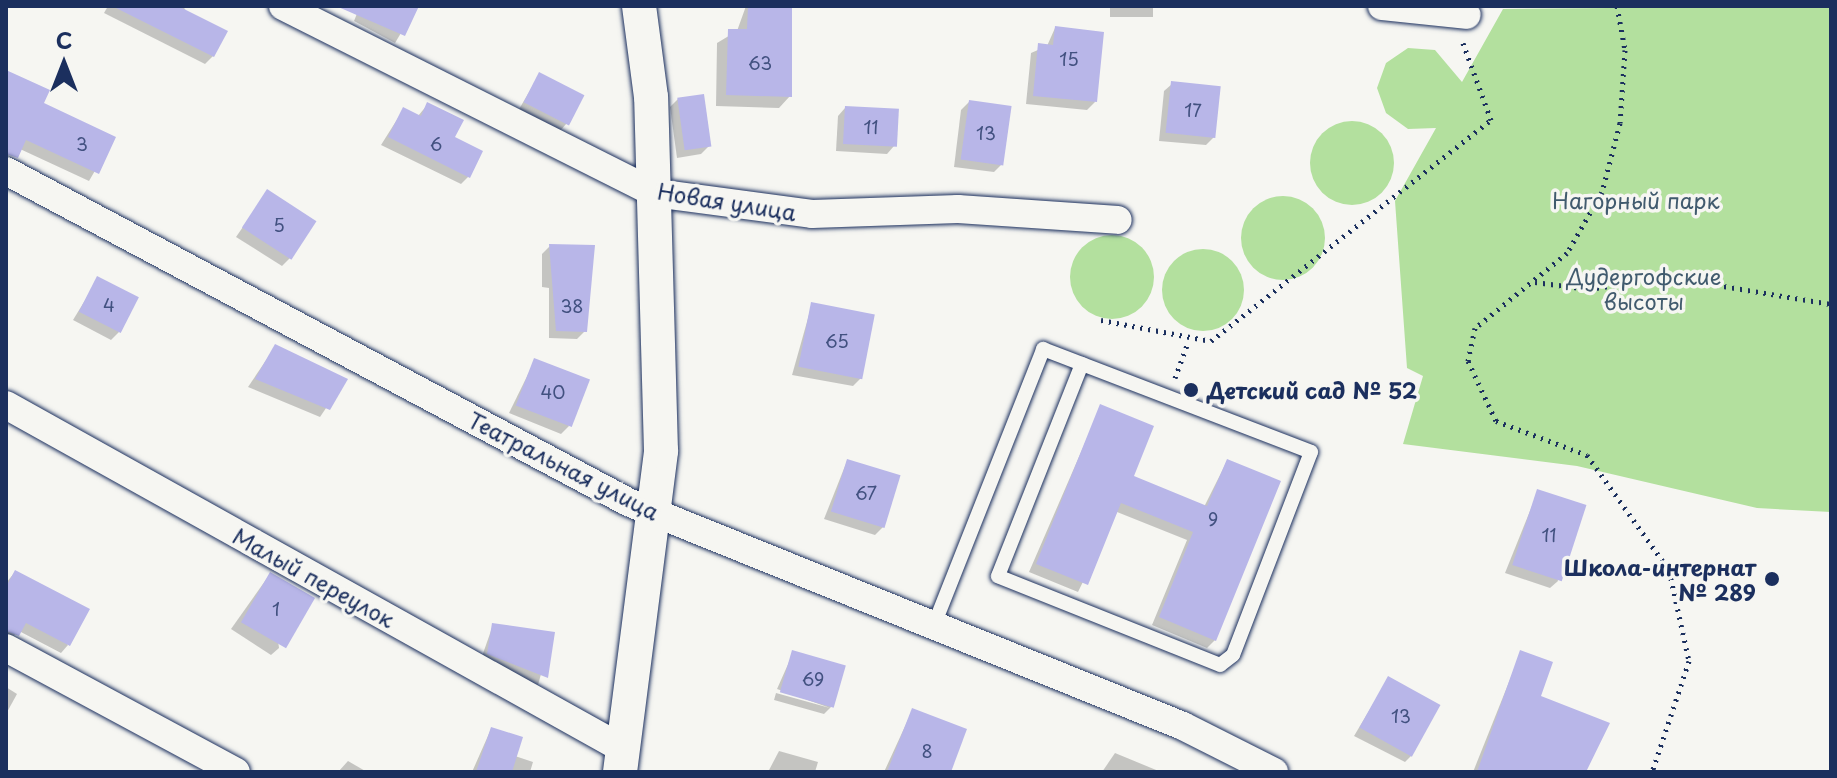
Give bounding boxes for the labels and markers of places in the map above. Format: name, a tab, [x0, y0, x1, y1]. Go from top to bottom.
place label: Детский сад № 52	[1207, 377, 1418, 403]
marker: Детский сад № 52	[1182, 381, 1200, 399]
place label: Школа-интернат № 289	[1564, 553, 1756, 604]
marker: Школа-интернат № 289	[1763, 570, 1781, 588]

